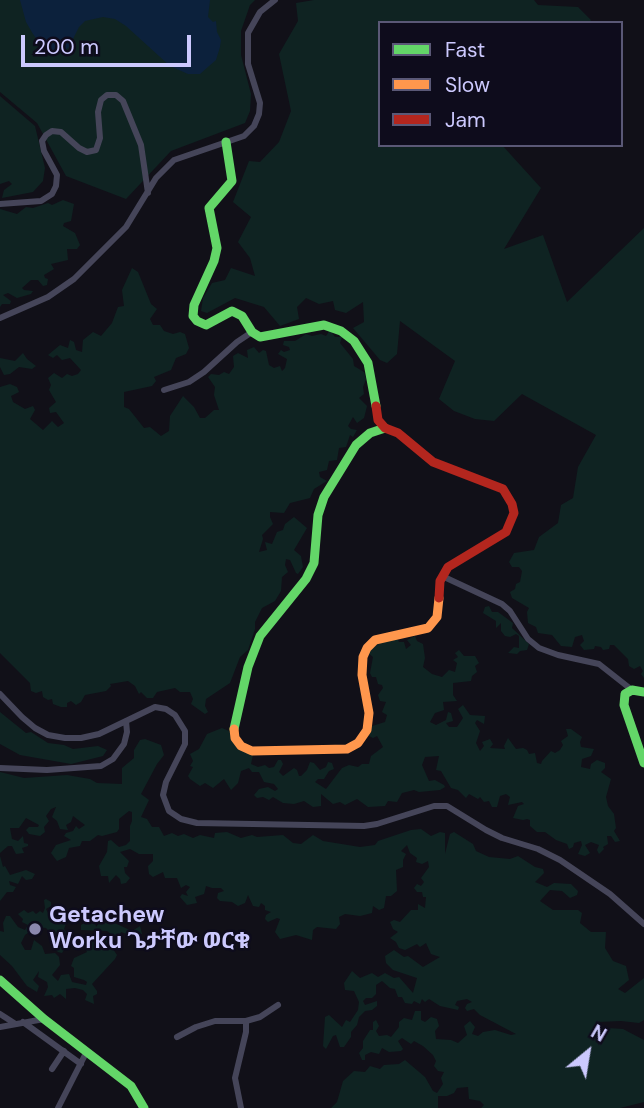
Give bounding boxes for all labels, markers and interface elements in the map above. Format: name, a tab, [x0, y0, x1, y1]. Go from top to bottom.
scale bar	[24, 21, 194, 65]
legend	[378, 21, 623, 147]
text: 200 m	[34, 33, 99, 61]
text: Fast	[445, 36, 485, 64]
text: Slow	[445, 71, 490, 99]
text: Jam	[445, 106, 486, 134]
place label: Getachew Worku ጌታቸው ወርቁ	[49, 902, 250, 956]
marker: Getachew Worku ጌታቸው ወርቁ	[27, 921, 43, 937]
north arrow	[553, 1017, 623, 1087]
text: N	[586, 1019, 611, 1048]

